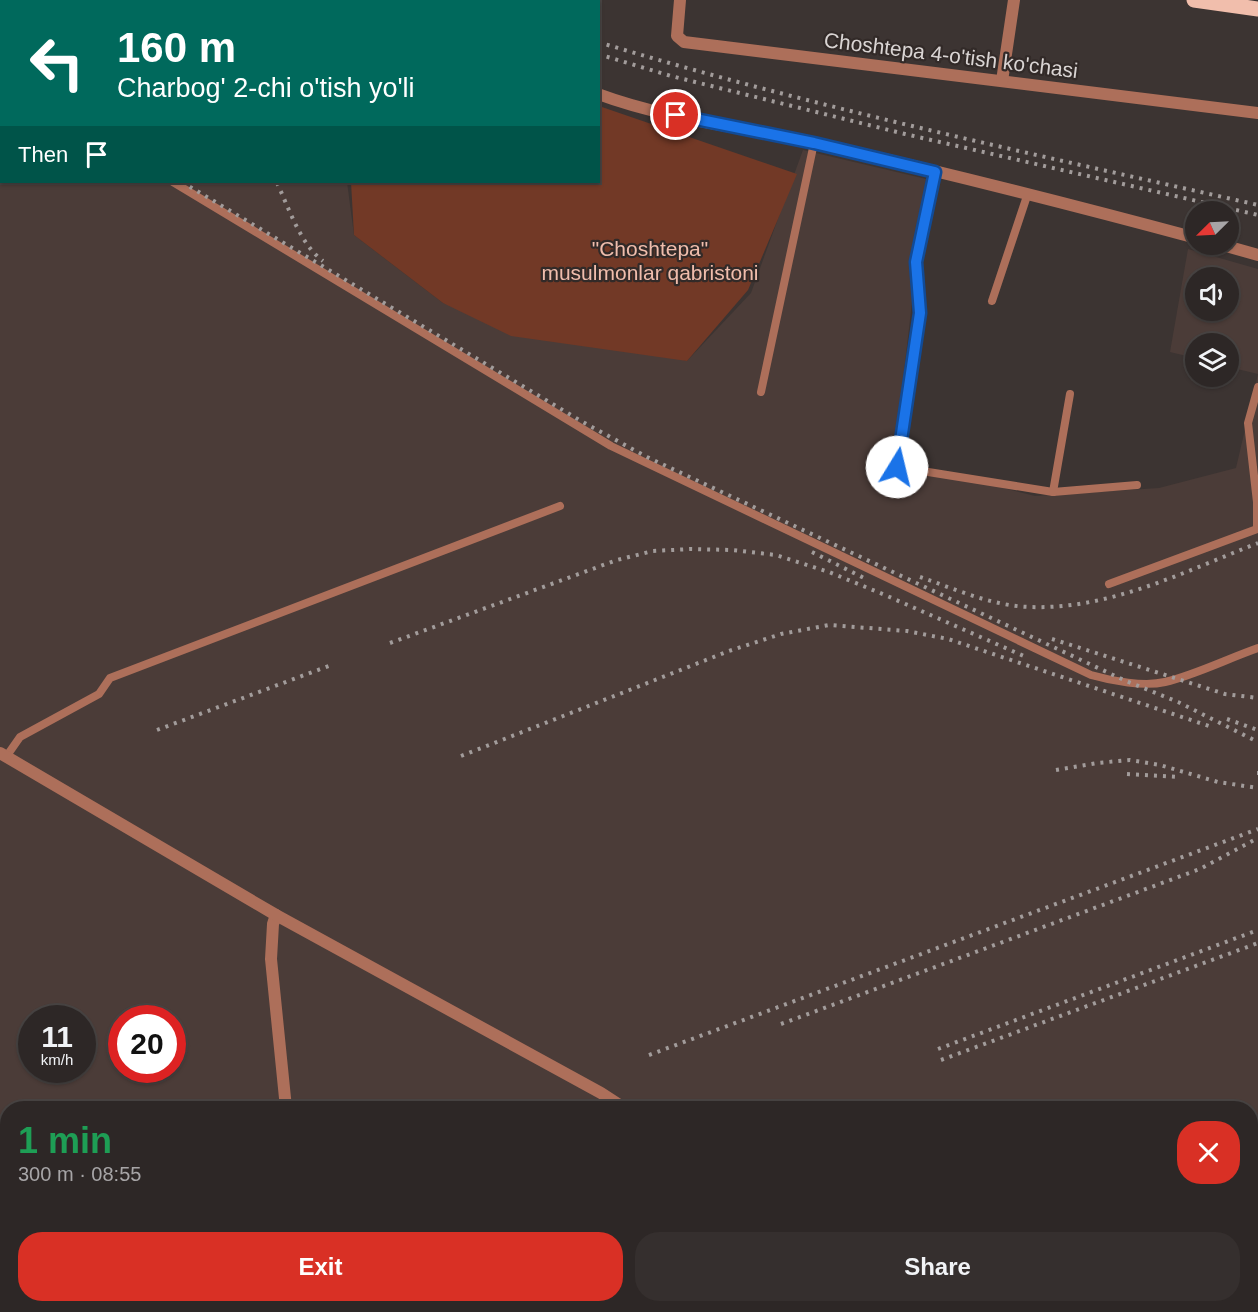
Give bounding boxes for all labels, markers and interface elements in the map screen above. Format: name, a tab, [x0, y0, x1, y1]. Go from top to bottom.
icon: left	[18, 24, 96, 102]
text: 160 m	[117, 24, 236, 71]
street label: Choshtepa 4-o'tish ko'chasi	[823, 28, 1079, 82]
text: Charbog' 2-chi o'tish yo'li	[117, 73, 415, 103]
pin	[650, 89, 701, 140]
icon: arrive	[659, 98, 692, 131]
icon: arrive	[80, 138, 113, 171]
text: Then	[18, 142, 68, 167]
north arrow	[1185, 201, 1239, 255]
map controls	[1185, 201, 1239, 387]
park label: "Choshtepa" musulmonlar qabristoni	[541, 237, 759, 284]
button: sound	[1185, 267, 1239, 321]
button: layers	[1185, 333, 1239, 387]
position arrow	[865, 435, 929, 499]
speed limit sign: 20	[108, 1005, 186, 1083]
text: 11	[41, 1020, 73, 1053]
text: km/h	[41, 1051, 73, 1068]
text: 1 min	[18, 1120, 112, 1161]
button: close	[1177, 1121, 1240, 1184]
text: 300 m · 08:55	[18, 1163, 141, 1185]
button: Exit	[18, 1232, 623, 1301]
button: Share	[635, 1232, 1240, 1301]

